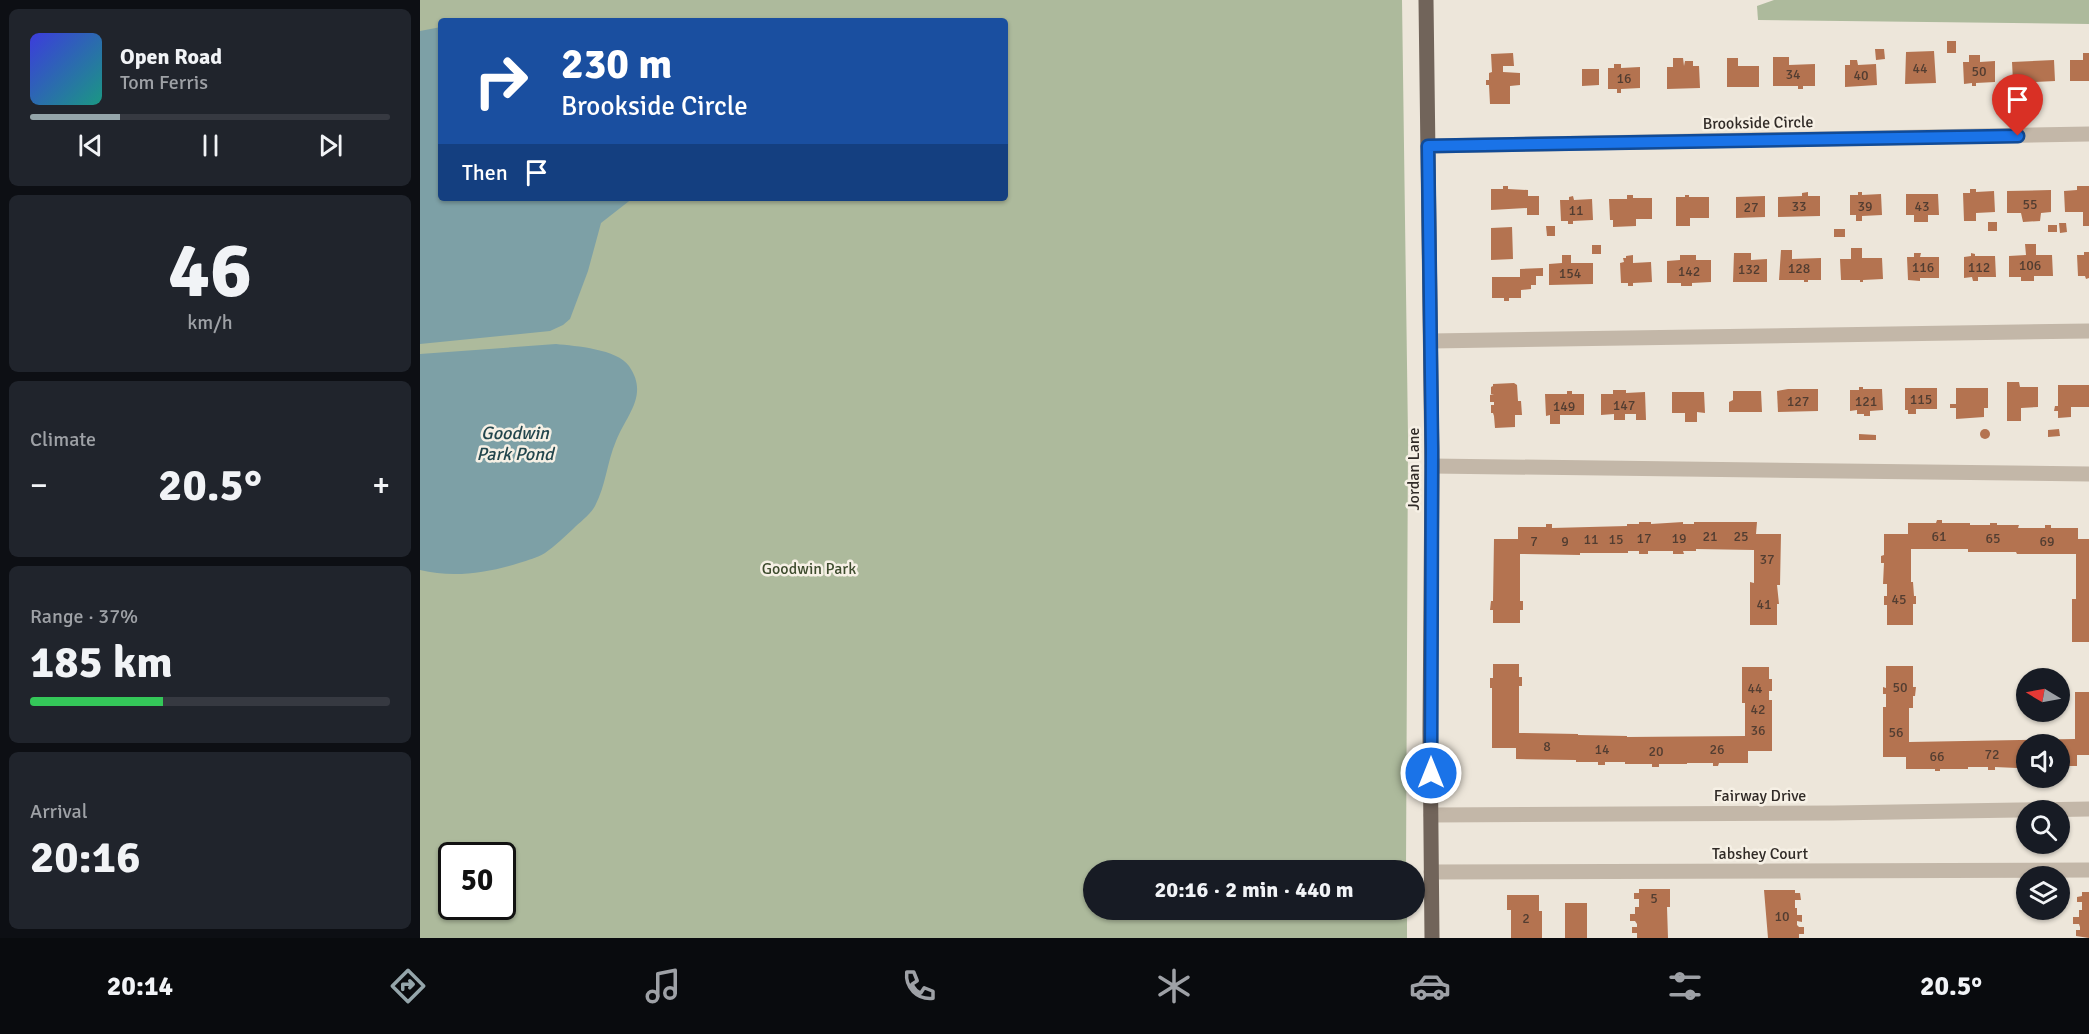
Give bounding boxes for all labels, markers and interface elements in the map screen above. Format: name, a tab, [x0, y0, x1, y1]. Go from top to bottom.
text: 230 m	[561, 39, 672, 90]
icon: right	[462, 42, 540, 120]
text: Open Road	[120, 43, 222, 70]
house number: 44	[1912, 60, 1928, 77]
house number: 50	[1971, 63, 1987, 80]
house number: 34	[1785, 66, 1801, 83]
house number: 40	[1853, 67, 1869, 84]
text: Tom Ferris	[120, 70, 208, 95]
house number: 16	[1616, 70, 1632, 87]
pin	[1992, 74, 2043, 136]
icon: arrive	[2001, 83, 2034, 116]
text: Brookside Circle	[561, 90, 748, 123]
street label: Brookside Circle	[1702, 112, 1814, 134]
icon: previous	[74, 129, 107, 162]
icon: pause	[194, 129, 227, 162]
icon: next	[314, 129, 347, 162]
icon: arrive	[520, 156, 553, 189]
text: Then	[462, 159, 508, 186]
house number: 55	[2022, 196, 2038, 213]
house number: 33	[1791, 198, 1807, 215]
house number: 39	[1857, 198, 1873, 215]
house number: 43	[1914, 198, 1930, 215]
house number: 27	[1743, 199, 1759, 216]
house number: 11	[1568, 202, 1584, 219]
text: 46	[168, 223, 252, 319]
house number: 106	[2019, 257, 2041, 274]
house number: 116	[1912, 259, 1934, 276]
house number: 112	[1968, 259, 1990, 276]
house number: 128	[1788, 260, 1810, 277]
house number: 132	[1738, 261, 1760, 278]
house number: 142	[1678, 263, 1700, 280]
house number: 154	[1559, 265, 1582, 282]
text: km/h	[187, 310, 233, 335]
house number: 115	[1910, 391, 1932, 408]
house number: 127	[1787, 393, 1809, 410]
house number: 121	[1855, 393, 1877, 410]
house number: 147	[1613, 397, 1635, 414]
house number: 149	[1553, 398, 1575, 415]
water label: Goodwin Park Pond	[477, 422, 556, 465]
text: Climate	[30, 427, 96, 452]
street label: Jordan Lane	[1404, 427, 1424, 511]
text: 20.5°	[158, 458, 262, 513]
text: −	[30, 465, 48, 506]
text: +	[372, 465, 390, 506]
house number: 21	[1702, 528, 1718, 545]
house number: 25	[1733, 528, 1749, 545]
house number: 61	[1931, 528, 1947, 545]
house number: 17	[1636, 530, 1652, 547]
house number: 19	[1671, 530, 1687, 547]
house number: 65	[1985, 530, 2001, 547]
house number: 11	[1583, 531, 1599, 548]
house number: 15	[1608, 531, 1624, 548]
house number: 7	[1530, 533, 1538, 550]
house number: 9	[1561, 533, 1569, 550]
house number: 69	[2039, 533, 2055, 550]
house number: 37	[1759, 551, 1775, 568]
park label: Goodwin Park	[762, 559, 856, 579]
house number: 45	[1891, 591, 1907, 608]
house number: 41	[1756, 596, 1772, 613]
text: Range · 37%	[30, 604, 138, 629]
text: 185 km	[30, 635, 173, 690]
north arrow	[2016, 668, 2070, 722]
map controls	[2016, 668, 2070, 920]
house number: 50	[1892, 679, 1908, 696]
house number: 44	[1747, 680, 1763, 697]
house number: 42	[1750, 701, 1766, 718]
house number: 36	[1750, 722, 1766, 739]
house number: 56	[1888, 724, 1904, 741]
button: sound	[2016, 734, 2070, 788]
house number: 8	[1543, 738, 1551, 755]
position arrow	[1399, 741, 1463, 805]
house number: 14	[1594, 741, 1610, 758]
house number: 26	[1709, 741, 1725, 758]
house number: 20	[1648, 743, 1664, 760]
house number: 72	[1984, 746, 2000, 763]
house number: 66	[1929, 748, 1945, 765]
street label: Fairway Drive	[1714, 786, 1806, 806]
text: Arrival	[30, 799, 88, 824]
button: search	[2016, 800, 2070, 854]
text: 20:16	[30, 830, 140, 885]
speed limit sign: 50	[438, 842, 516, 920]
street label: Tabshey Court	[1712, 844, 1808, 864]
button: layers	[2016, 866, 2070, 920]
text: 20:16 · 2 min · 440 m	[1154, 876, 1354, 903]
house number: 5	[1650, 890, 1658, 907]
house number: 10	[1774, 908, 1790, 925]
house number: 2	[1522, 910, 1530, 927]
icon: directions	[387, 965, 429, 1007]
icon: music	[642, 965, 684, 1007]
icon: phone	[898, 965, 940, 1007]
icon: climate	[1153, 965, 1195, 1007]
icon: car	[1409, 965, 1451, 1007]
icon: filters	[1664, 965, 1706, 1007]
text: 20:14	[107, 970, 173, 1003]
text: 20.5°	[1920, 970, 1982, 1003]

